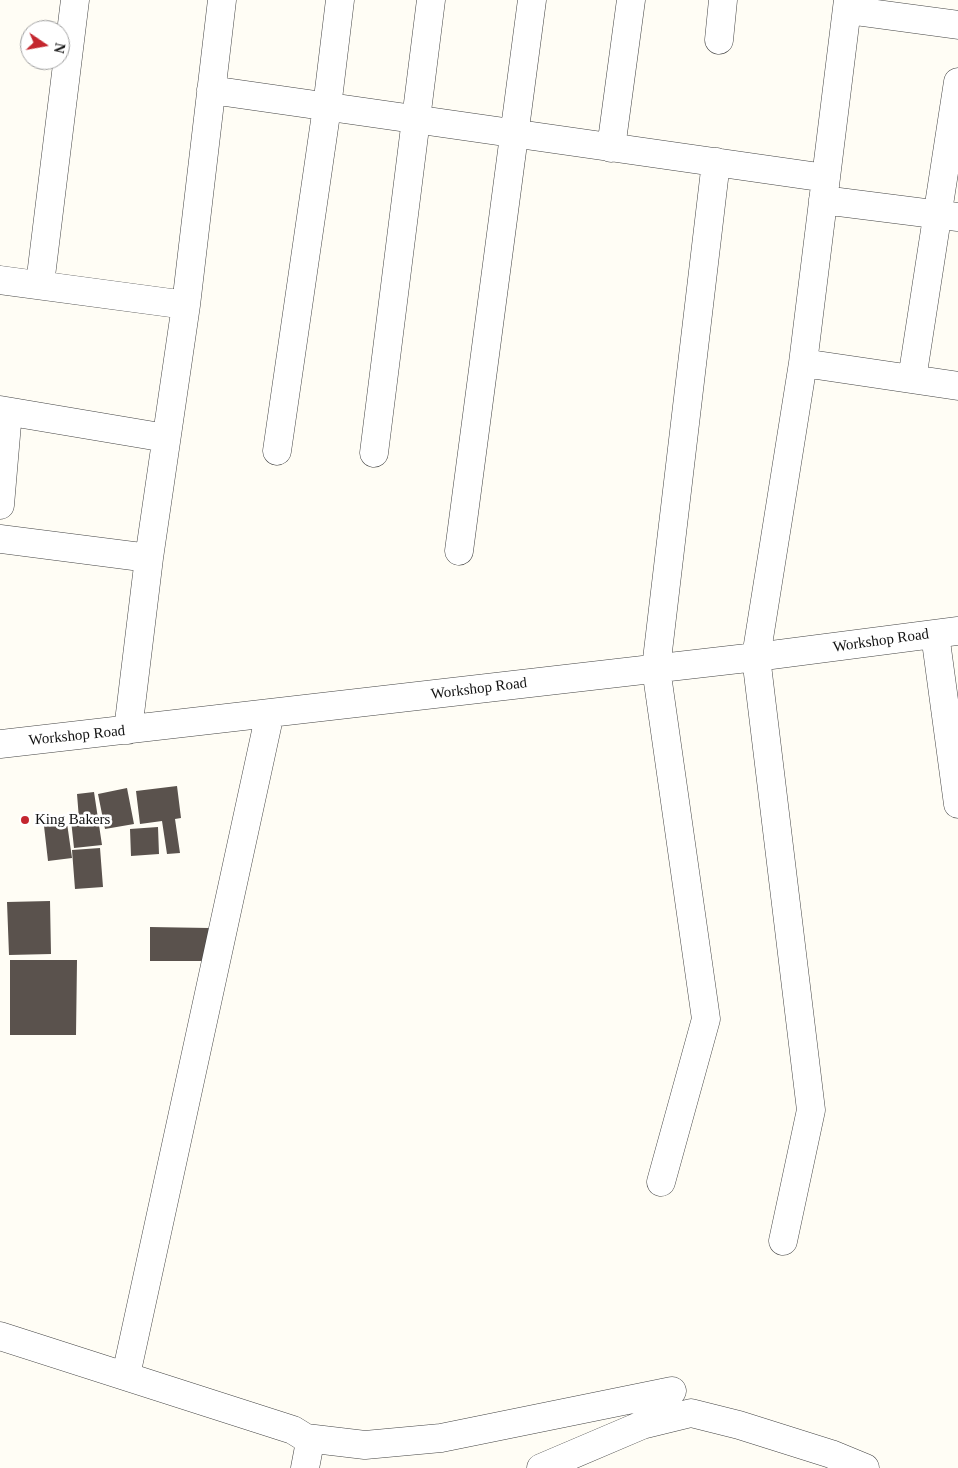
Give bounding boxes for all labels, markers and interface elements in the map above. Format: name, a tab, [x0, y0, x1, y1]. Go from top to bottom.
north arrow	[20, 20, 70, 70]
text: N	[51, 42, 68, 55]
street label: Workshop Road	[832, 625, 930, 657]
street label: Workshop Road	[430, 674, 528, 704]
street label: Workshop Road	[28, 722, 126, 750]
place label: King Bakers	[35, 811, 110, 829]
marker: King Bakers	[19, 814, 31, 826]

